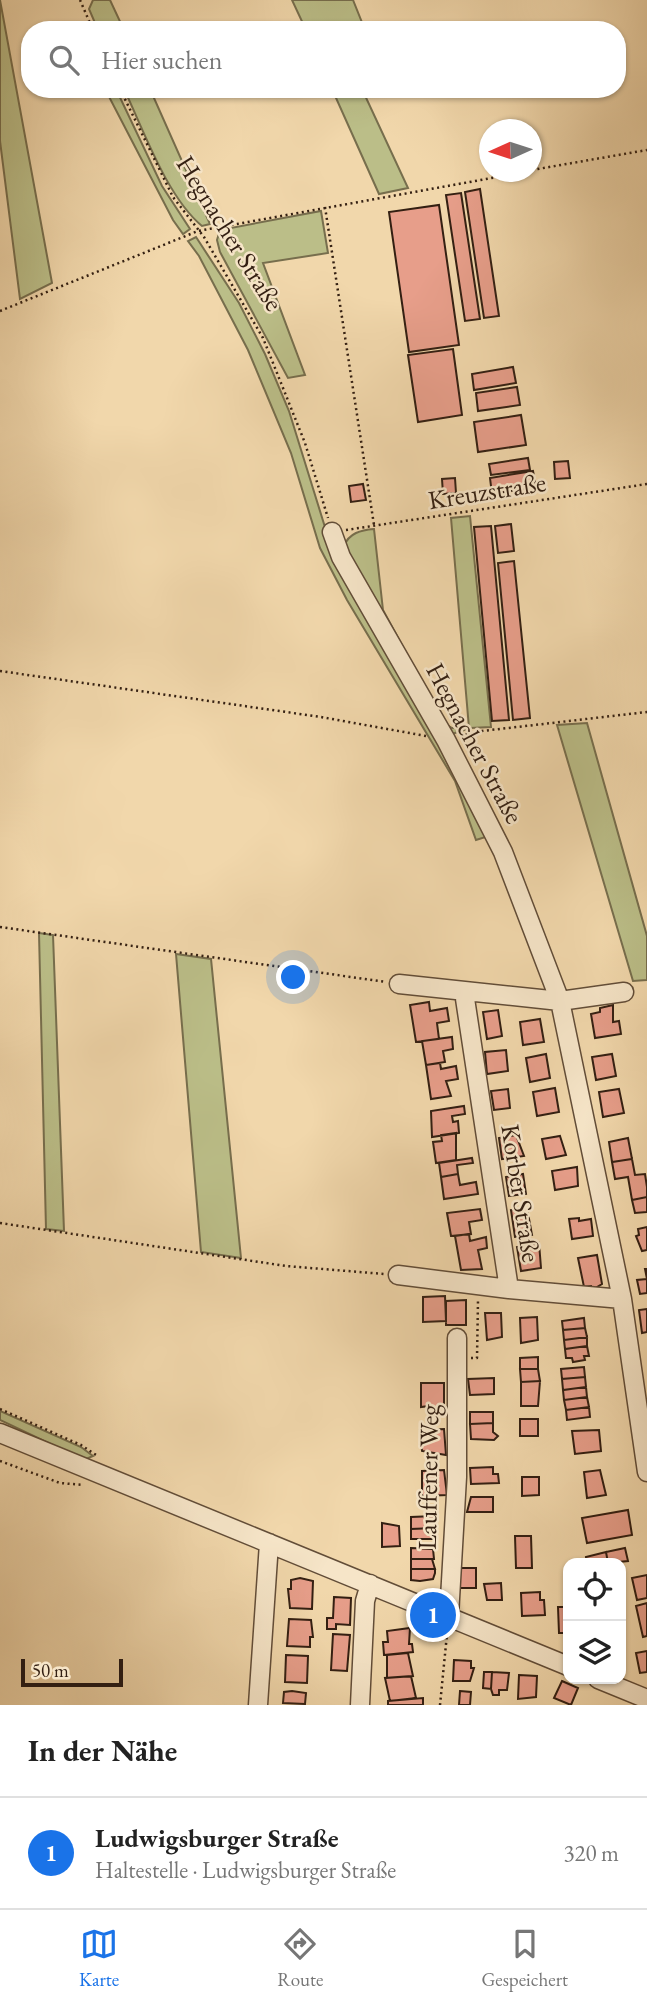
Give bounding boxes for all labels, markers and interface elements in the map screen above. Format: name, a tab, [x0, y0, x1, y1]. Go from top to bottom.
search box	[21, 21, 626, 98]
icon: search	[45, 41, 83, 79]
text: Hier suchen	[101, 43, 222, 77]
north arrow	[479, 119, 542, 182]
street label: Hegnacher Straße	[169, 149, 291, 317]
street label: Kreuzstraße	[426, 465, 548, 517]
street label: Hegnacher Straße	[418, 657, 532, 829]
your location	[276, 960, 310, 994]
street label: Korber Straße	[493, 1122, 549, 1264]
street label: Lauffener Weg	[410, 1403, 446, 1550]
map controls	[563, 1558, 626, 1684]
button: locate	[563, 1558, 626, 1621]
pin: 1	[410, 1589, 456, 1641]
button: layers	[563, 1621, 626, 1684]
scale bar	[21, 1656, 122, 1688]
text: 50 m	[32, 1658, 69, 1683]
text: In der Nähe	[28, 1731, 177, 1770]
text: Ludwigsburger Straße	[95, 1821, 339, 1855]
text: 1	[45, 1838, 57, 1868]
text: 320 m	[563, 1838, 619, 1868]
text: Haltestelle · Ludwigsburger Straße	[95, 1855, 396, 1885]
tab: Karte	[79, 1925, 119, 1992]
tab: Route	[277, 1925, 324, 1992]
tab: Gespeichert	[481, 1925, 568, 1992]

